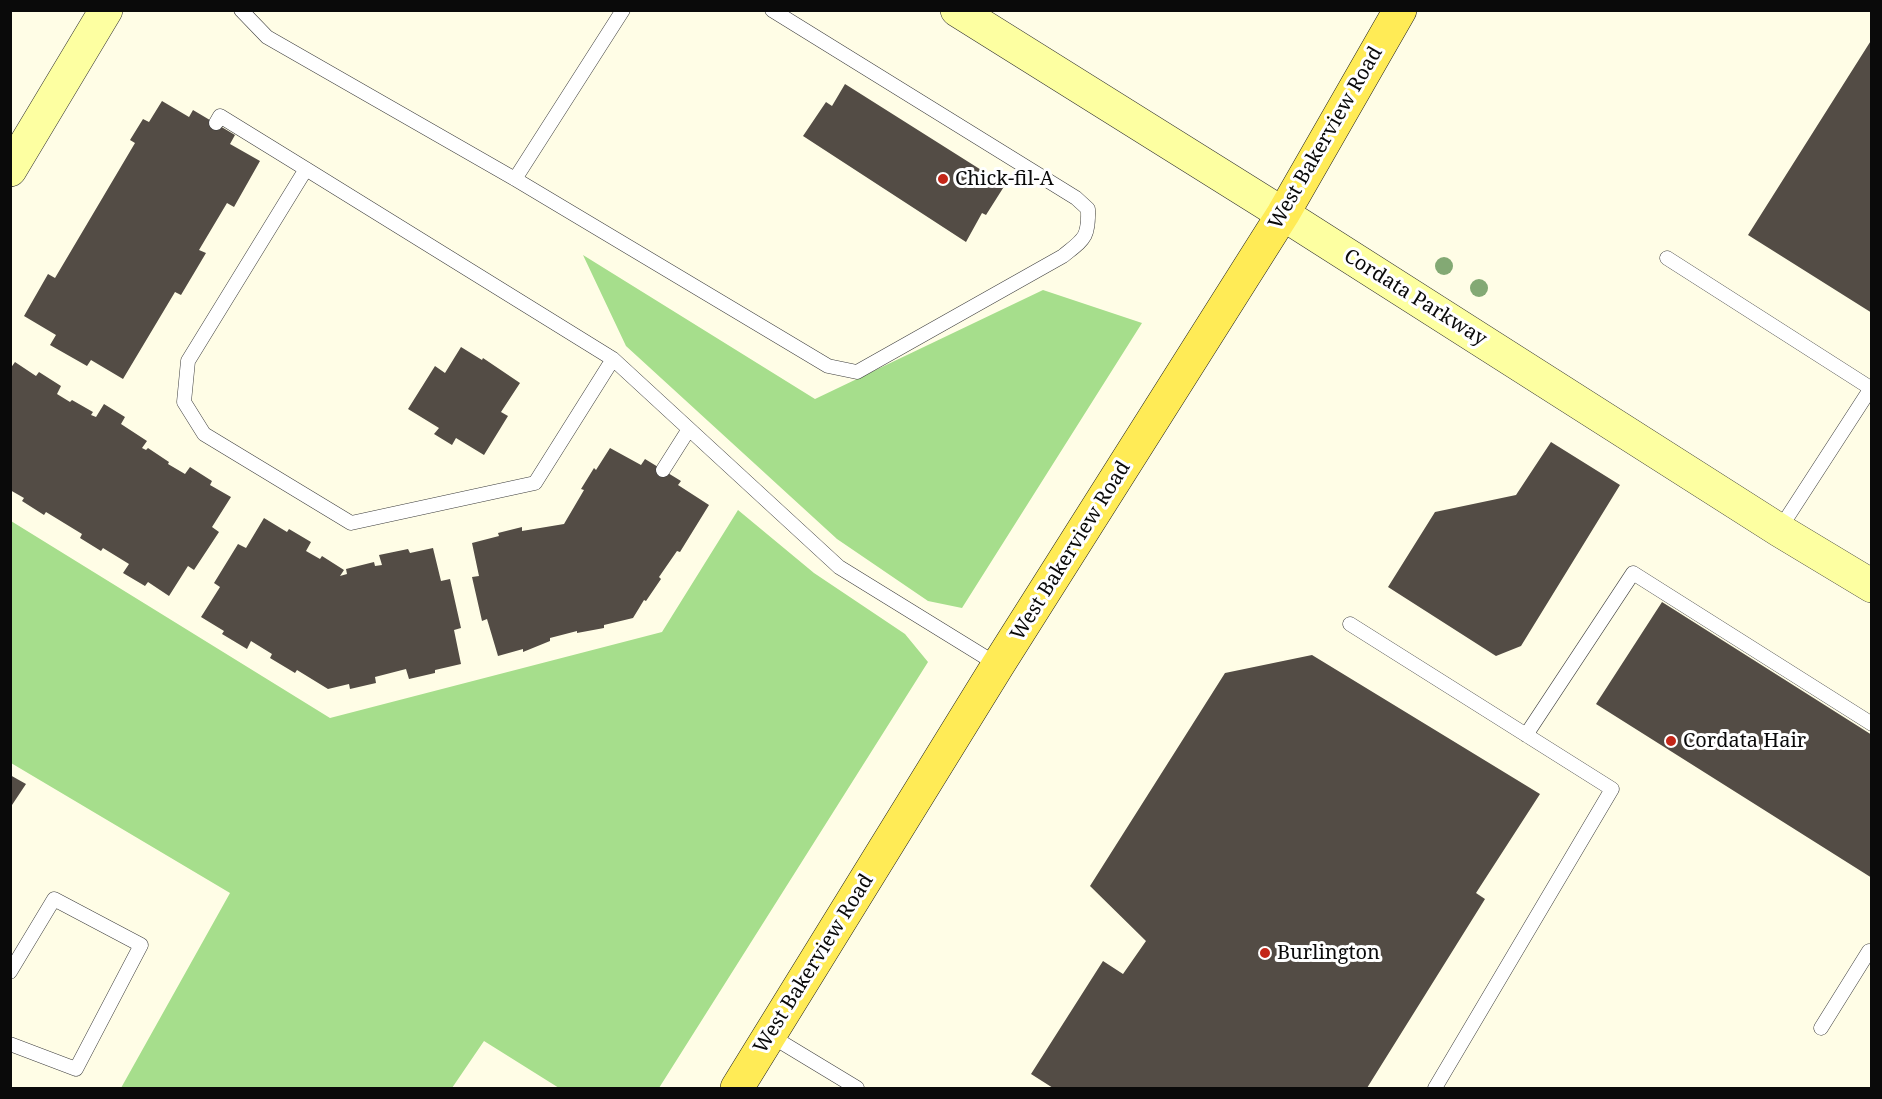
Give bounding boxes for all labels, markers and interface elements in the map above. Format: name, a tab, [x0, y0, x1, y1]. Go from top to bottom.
street label: West Bakerview Road	[1264, 42, 1388, 234]
place label: Chick-fil-A	[955, 167, 1054, 191]
marker: Chick-fil-A	[936, 172, 950, 186]
street label: Cordata Parkway	[1339, 244, 1491, 352]
street label: West Bakerview Road	[1006, 457, 1136, 645]
place label: Cordata Hair	[1683, 729, 1806, 753]
marker: Cordata Hair	[1664, 734, 1678, 748]
street label: West Bakerview Road	[749, 870, 879, 1058]
place label: Burlington	[1277, 941, 1380, 965]
marker: Burlington	[1258, 946, 1272, 960]

